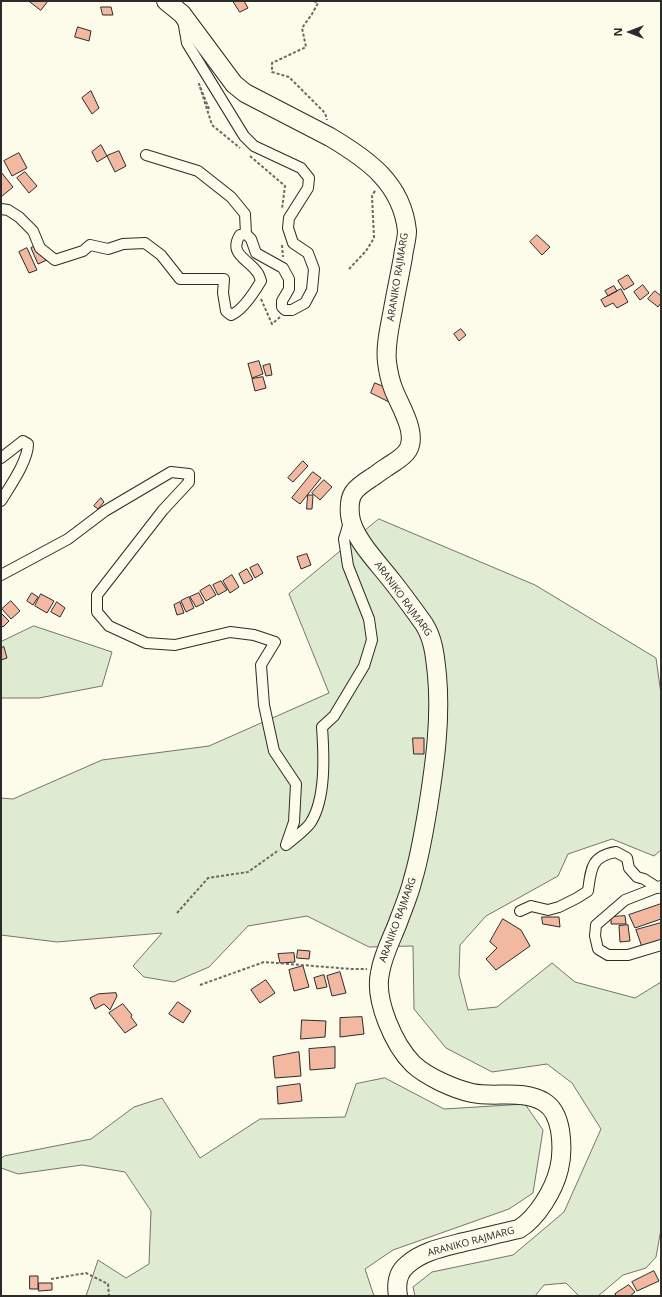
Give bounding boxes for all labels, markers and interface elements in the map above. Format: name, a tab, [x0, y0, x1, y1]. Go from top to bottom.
north arrow	[610, 12, 650, 52]
text: N	[610, 28, 625, 36]
street label: ARANIKO RAJMARG	[385, 232, 411, 322]
street label: ARANIKO RAJMARG	[372, 559, 434, 639]
street label: ARANIKO RAJMARG	[377, 876, 419, 964]
street label: ARANIKO RAJMARG	[426, 1225, 516, 1259]

